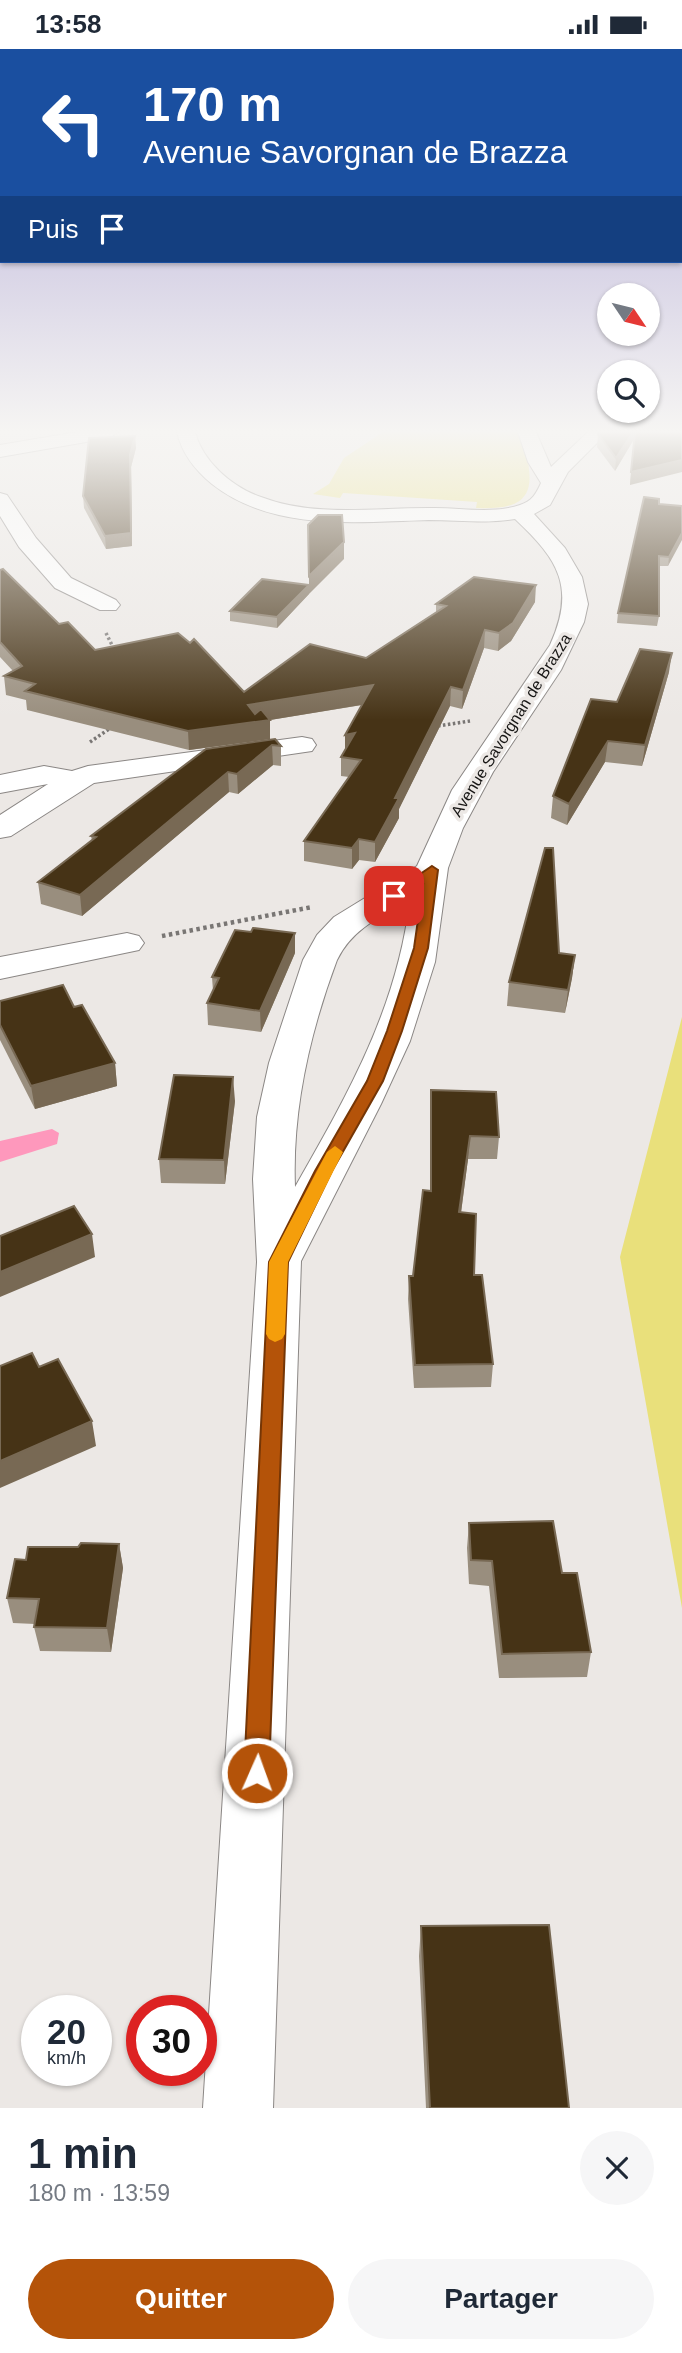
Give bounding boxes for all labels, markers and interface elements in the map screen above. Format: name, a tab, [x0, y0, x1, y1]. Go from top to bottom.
text: 13:58	[35, 9, 102, 39]
icon: left	[28, 77, 119, 168]
text: 170 m	[143, 77, 282, 131]
text: Avenue Savorgnan de Brazza	[143, 134, 568, 170]
icon: arrive	[93, 210, 131, 248]
text: Puis	[28, 214, 79, 244]
north arrow	[597, 283, 660, 347]
map controls	[597, 283, 660, 423]
button: search	[597, 360, 660, 423]
street label: Avenue Savorgnan de Brazza	[448, 630, 575, 820]
pin	[364, 866, 424, 926]
icon: arrive	[375, 877, 413, 915]
position arrow	[220, 1736, 294, 1810]
speed limit sign: 30	[126, 1995, 217, 2086]
text: 20	[47, 2012, 86, 2051]
text: km/h	[47, 2048, 86, 2068]
text: 1 min	[28, 2130, 138, 2177]
button: close	[580, 2131, 654, 2205]
text: 180 m · 13:59	[28, 2180, 170, 2206]
button: Quitter	[28, 2259, 334, 2339]
button: Partager	[348, 2259, 654, 2339]

